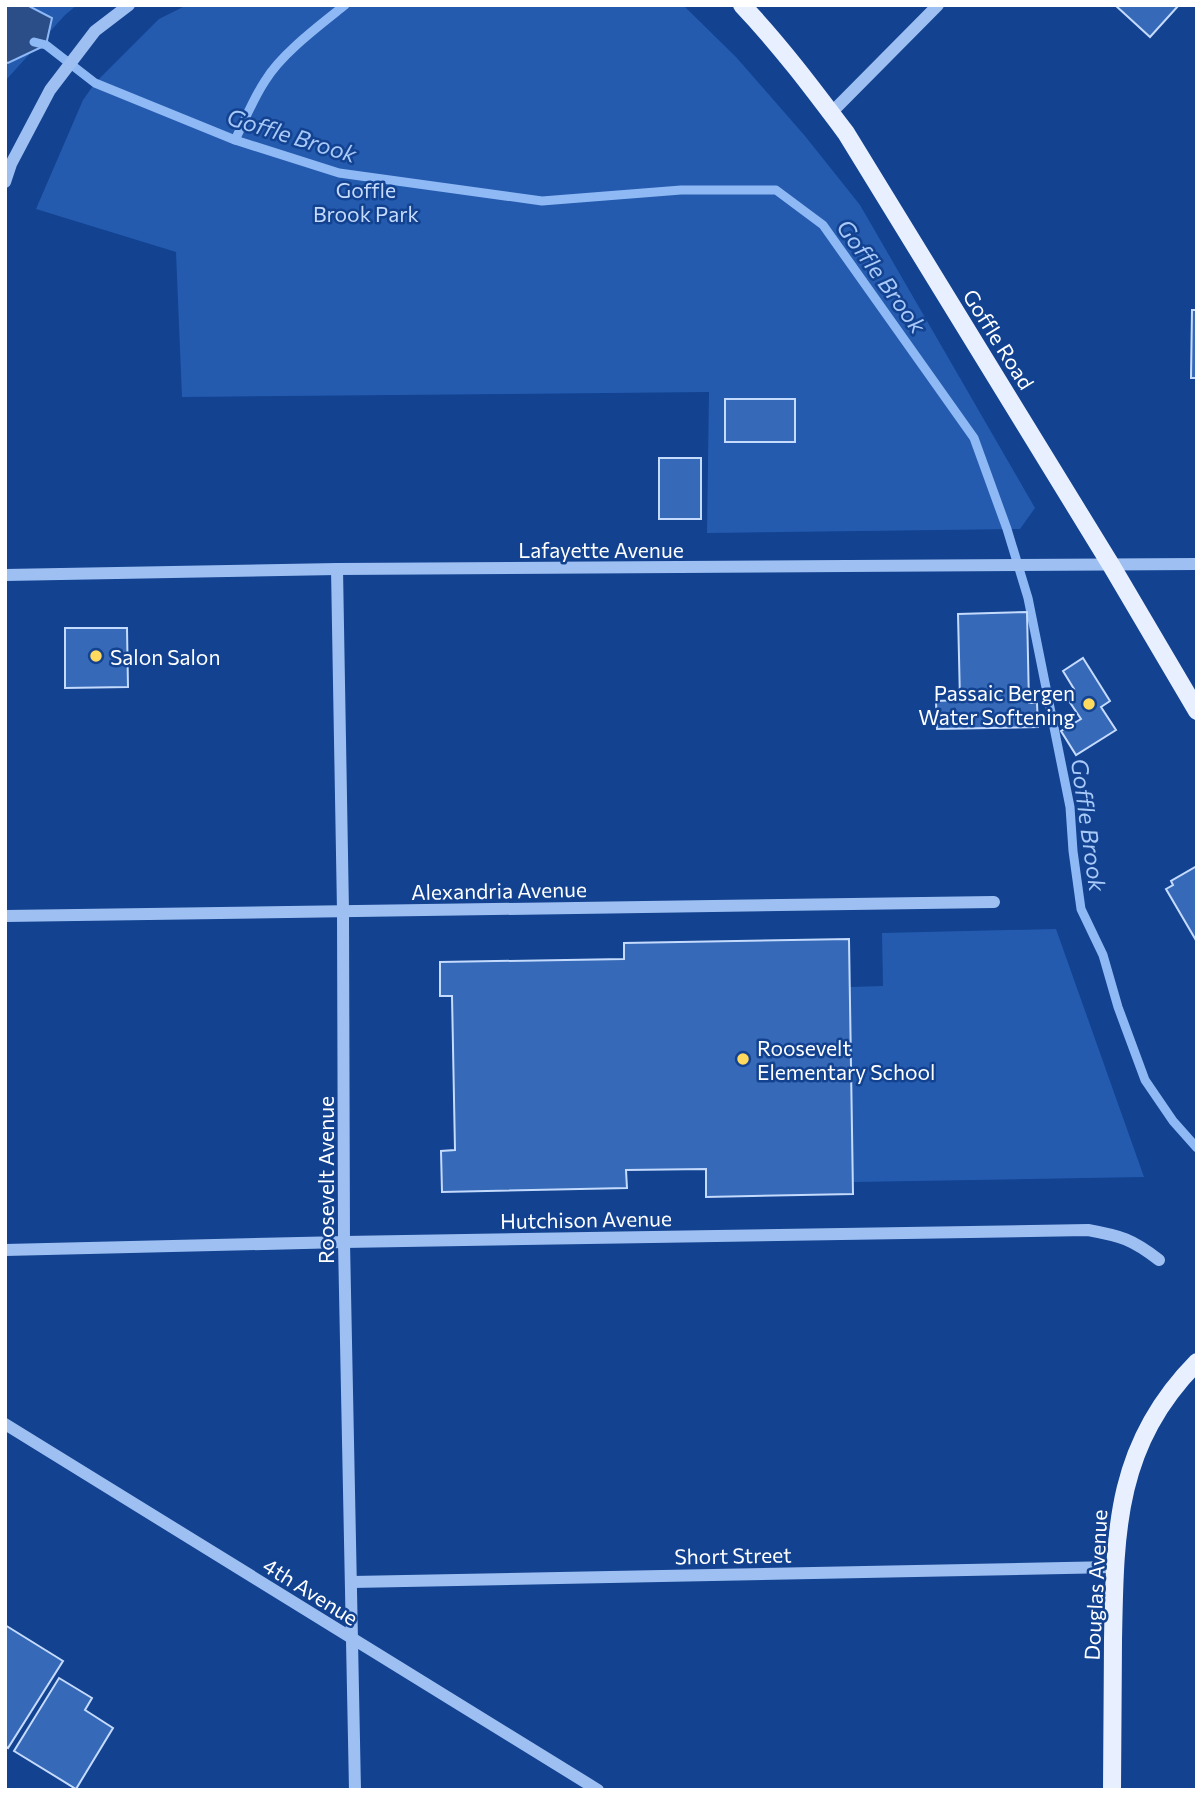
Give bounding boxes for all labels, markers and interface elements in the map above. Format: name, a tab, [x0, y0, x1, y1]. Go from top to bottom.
water label: Goffle Brook	[224, 102, 361, 168]
park label: Goffle Brook Park	[313, 177, 419, 226]
water label: Goffle Brook	[831, 214, 933, 339]
street label: Goffle Road	[958, 284, 1040, 394]
street label: Lafayette Avenue	[518, 537, 684, 562]
place label: Salon Salon	[110, 644, 220, 669]
marker: Salon Salon	[88, 648, 104, 664]
place label: Passaic Bergen Water Softening	[918, 680, 1075, 729]
marker: Passaic Bergen Water Softening	[1081, 696, 1097, 712]
water label: Goffle Brook	[1066, 757, 1112, 894]
street label: Alexandria Avenue	[411, 876, 587, 904]
place label: Roosevelt Elementary School	[757, 1035, 935, 1084]
marker: Roosevelt Elementary School	[735, 1051, 751, 1067]
street label: Roosevelt Avenue	[313, 1096, 338, 1264]
street label: Hutchison Avenue	[500, 1205, 672, 1233]
street label: Douglas Avenue	[1079, 1509, 1111, 1661]
street label: Short Street	[674, 1541, 792, 1569]
street label: 4th Avenue	[259, 1552, 363, 1630]

